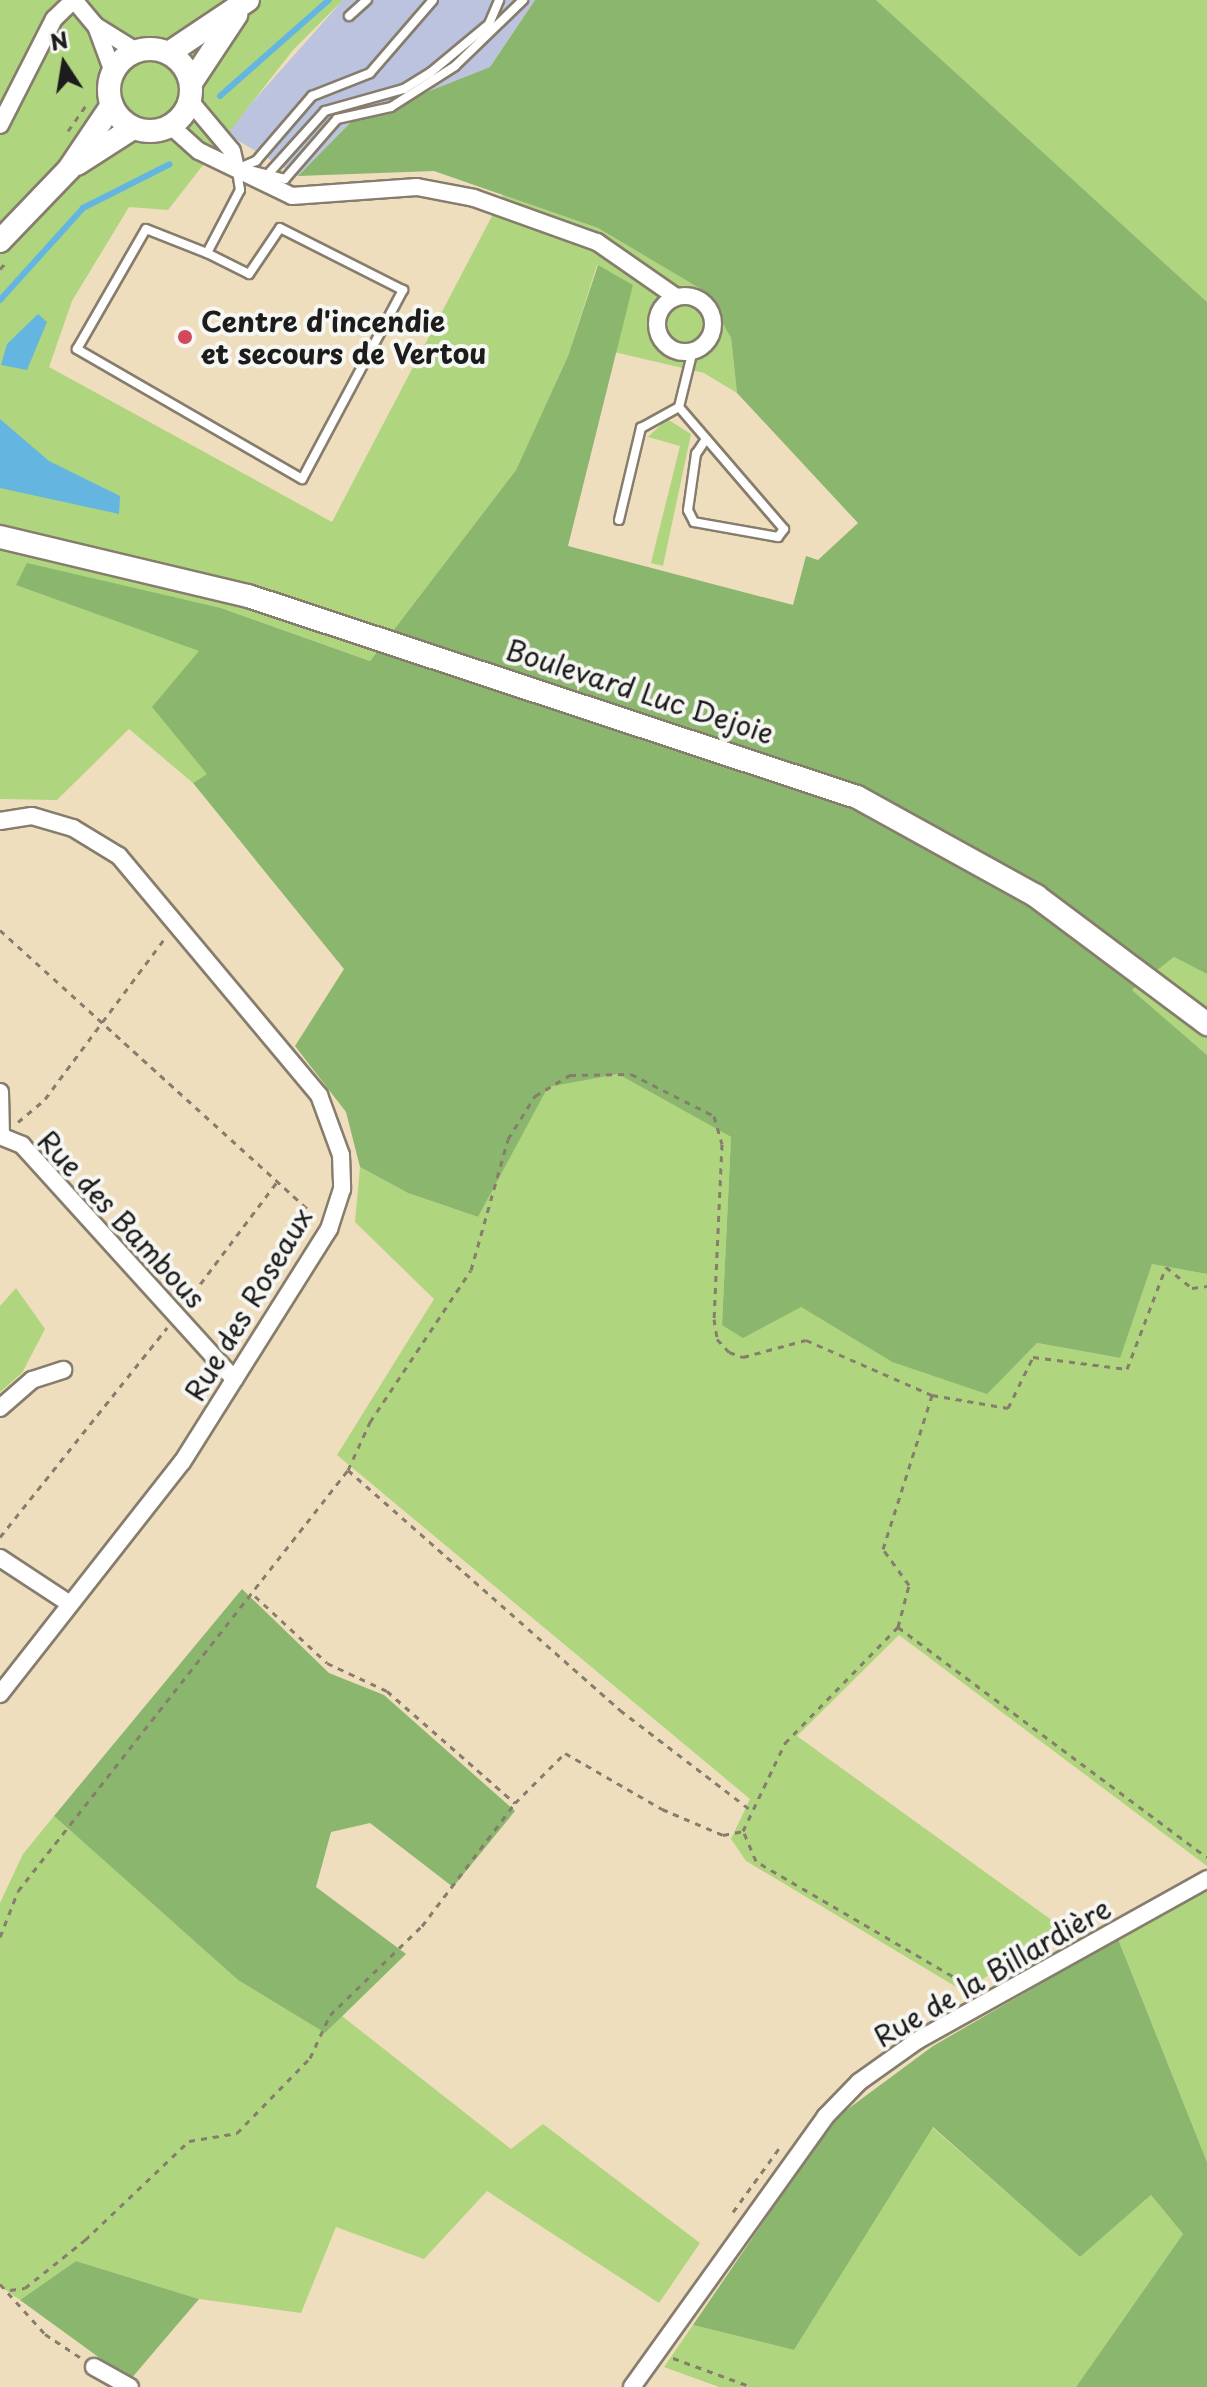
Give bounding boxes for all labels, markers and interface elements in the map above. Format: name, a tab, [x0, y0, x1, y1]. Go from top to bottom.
text: N	[47, 22, 71, 58]
north arrow	[24, 24, 104, 104]
place label: Centre d'incendie et secours de Vertou	[201, 304, 488, 370]
marker: Centre d'incendie et secours de Vertou	[176, 328, 194, 346]
street label: Boulevard Luc Dejoie	[500, 631, 780, 751]
street label: Rue des Bambous	[29, 1121, 215, 1317]
street label: Rue des Roseaux	[176, 1199, 320, 1409]
street label: Rue de la Billardière	[865, 1889, 1119, 2055]

